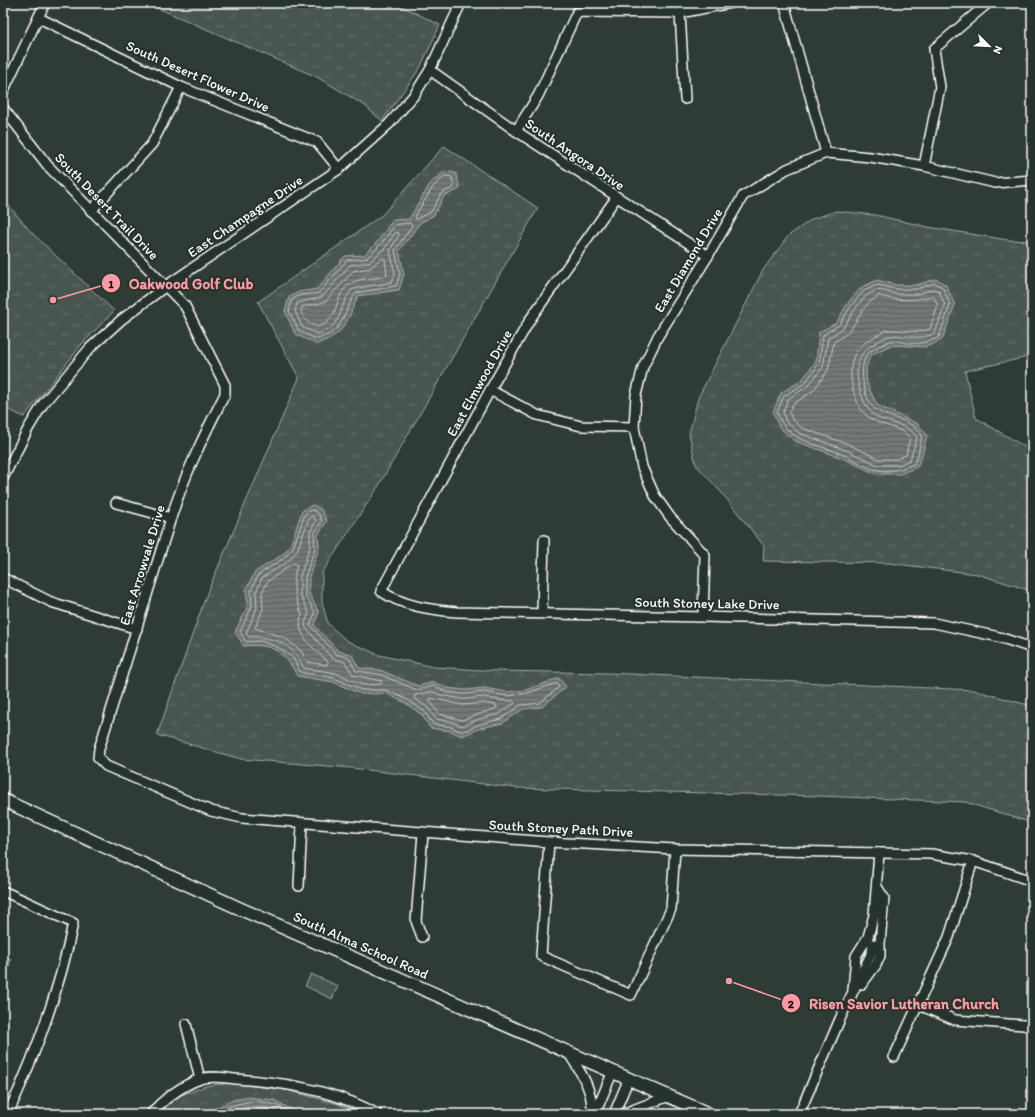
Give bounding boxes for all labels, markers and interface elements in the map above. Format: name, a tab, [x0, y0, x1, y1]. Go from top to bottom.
north arrow	[969, 26, 1009, 66]
street label: South Desert Flower Drive	[123, 37, 273, 116]
text: N	[990, 44, 1005, 56]
street label: South Angora Drive	[522, 115, 628, 194]
street label: South Desert Trail Drive	[51, 149, 163, 264]
street label: East Champagne Drive	[184, 171, 306, 261]
street label: East Diamond Drive	[651, 205, 726, 316]
callout: Oakwood Golf Club	[101, 270, 261, 297]
text: Oakwood Golf Club	[129, 275, 253, 293]
text: 1	[108, 277, 114, 291]
street label: East Elmwood Drive	[443, 327, 516, 440]
street label: East Arrowvale Drive	[116, 503, 169, 627]
street label: South Stoney Lake Drive	[634, 594, 780, 613]
street label: South Stoney Path Drive	[488, 816, 634, 841]
street label: South Alma School Road	[291, 908, 432, 983]
callout: Risen Savior Lutheran Church	[781, 990, 1007, 1017]
text: Risen Savior Lutheran Church	[809, 995, 1000, 1013]
text: 2	[788, 997, 795, 1011]

